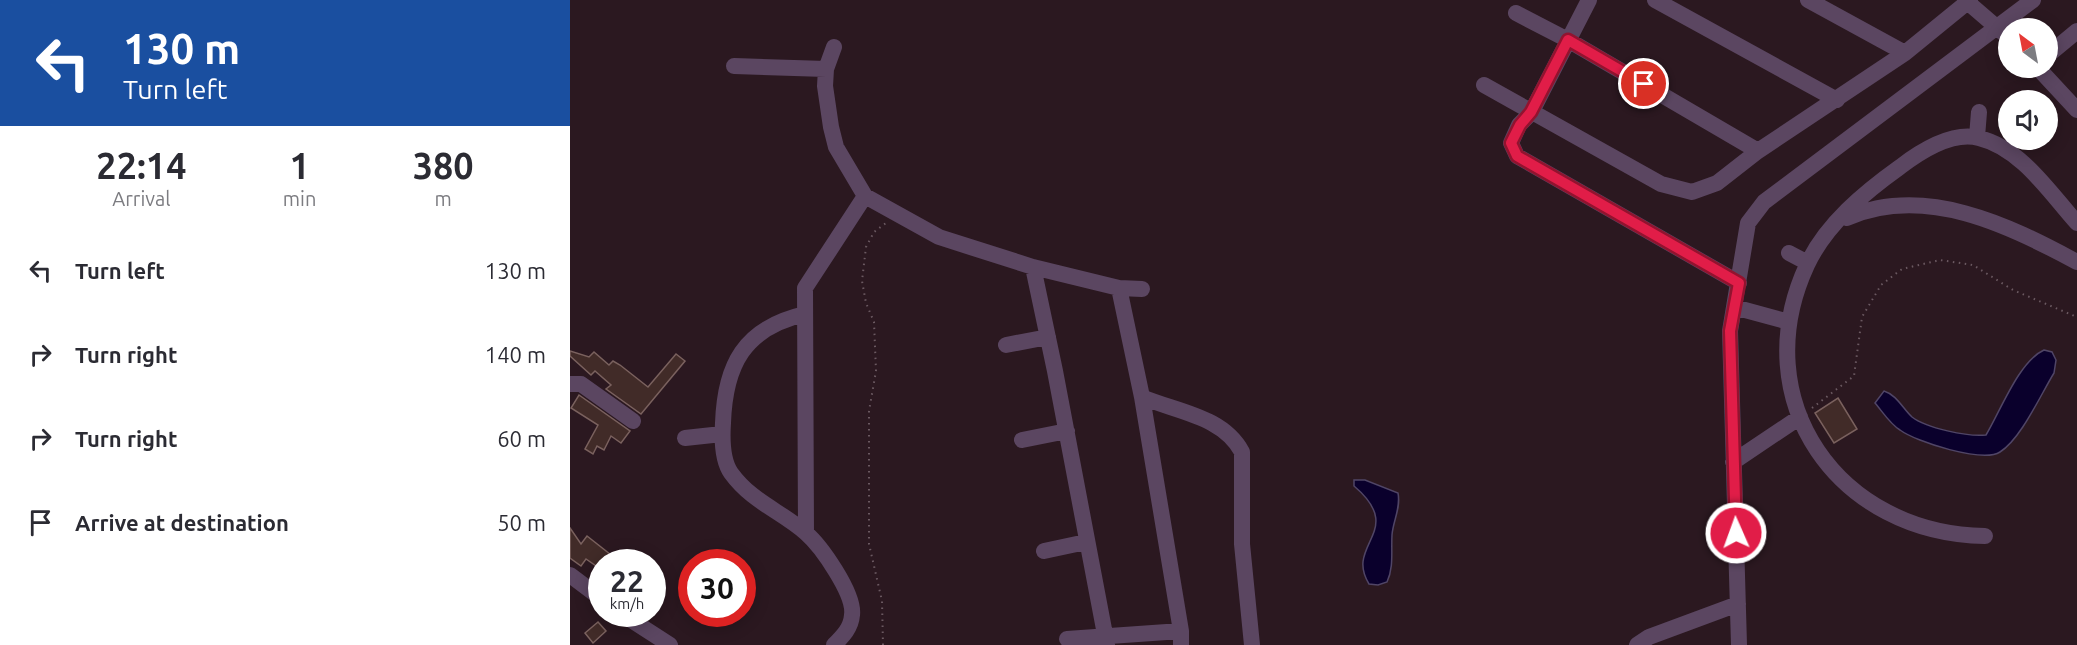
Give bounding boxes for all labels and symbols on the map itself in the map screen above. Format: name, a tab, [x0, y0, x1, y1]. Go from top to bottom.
north arrow	[1998, 18, 2058, 78]
pin	[1618, 58, 1669, 109]
position arrow	[1704, 501, 1768, 565]
speed limit sign: 30	[678, 549, 756, 627]

